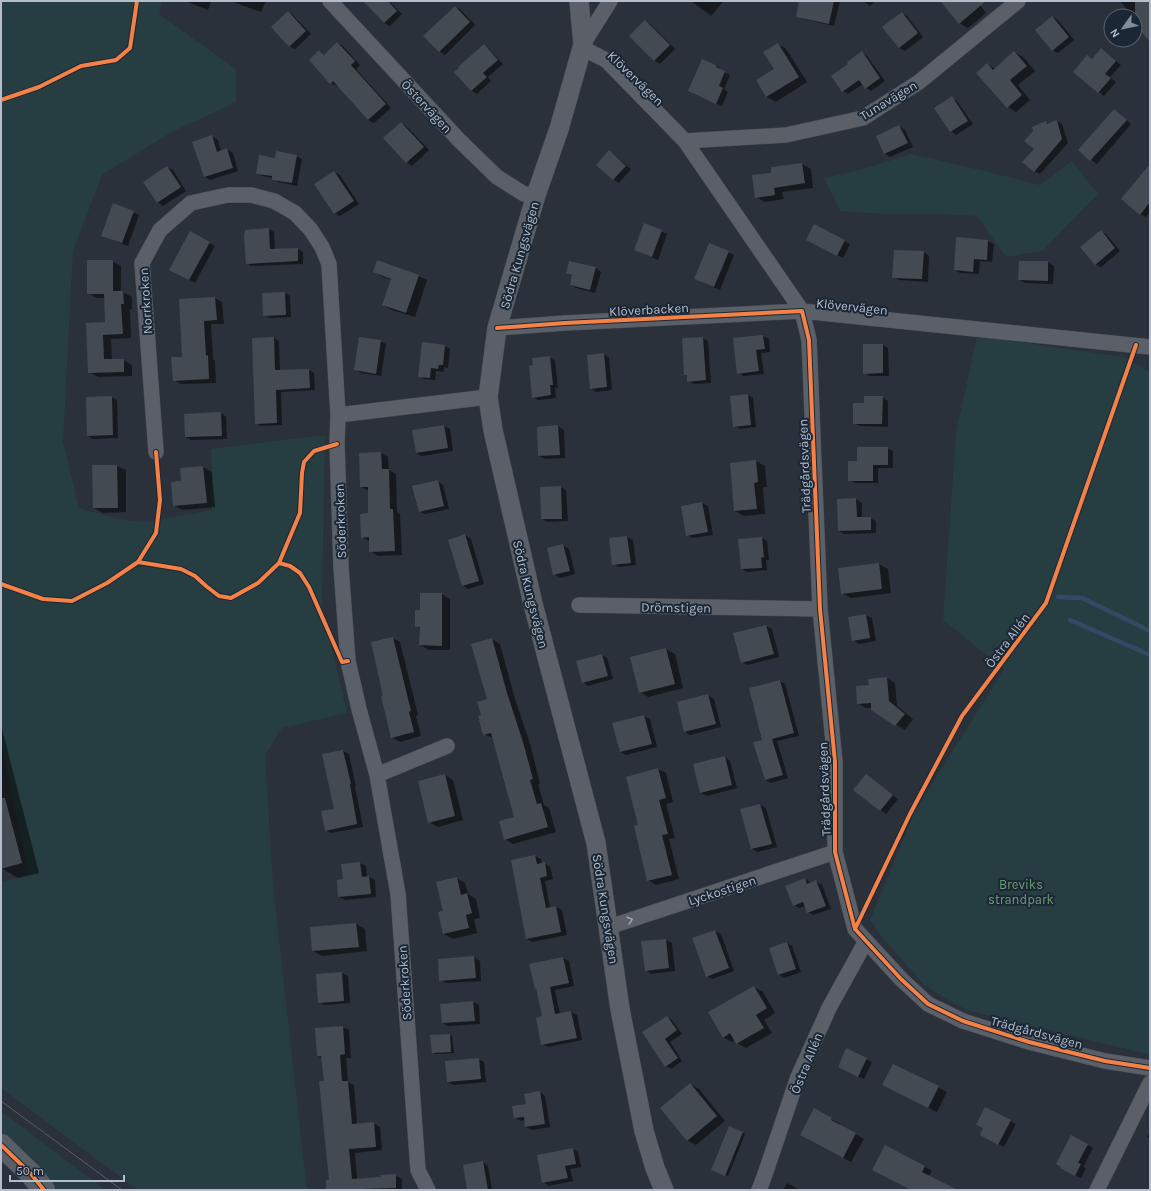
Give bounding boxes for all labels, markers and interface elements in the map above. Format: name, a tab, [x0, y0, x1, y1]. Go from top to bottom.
north arrow	[1103, 8, 1143, 48]
text: N	[1107, 26, 1123, 40]
street label: Klövervägen	[605, 48, 667, 109]
street label: Östervägen	[398, 76, 456, 136]
street label: Tunavägen	[857, 78, 920, 123]
street label: Södra Kungsvägen	[497, 200, 542, 311]
street label: Norrkroken	[136, 267, 155, 335]
street label: Klövervägen	[815, 295, 889, 318]
street label: Klöverbacken	[609, 300, 689, 319]
street label: Trädgårdsvägen	[795, 419, 814, 513]
street label: Söderkroken	[332, 483, 349, 559]
street label: Södra Kungsvägen	[510, 538, 551, 650]
street label: Drömstigen	[641, 599, 711, 616]
street label: Östra Allén	[981, 609, 1033, 671]
street label: Trädgårdsvägen	[815, 742, 834, 836]
street label: Södra Kungsvägen	[589, 853, 622, 965]
street label: Lyckostigen	[686, 872, 758, 908]
park label: Breviks strandpark	[988, 877, 1054, 907]
one-way arrow	[626, 917, 633, 925]
street label: Söderkroken	[394, 945, 415, 1021]
street label: Trädgårdsvägen	[989, 1013, 1084, 1052]
street label: Östra Allén	[787, 1030, 825, 1096]
scale bar	[10, 1157, 124, 1183]
text: 50 m	[16, 1164, 44, 1178]

